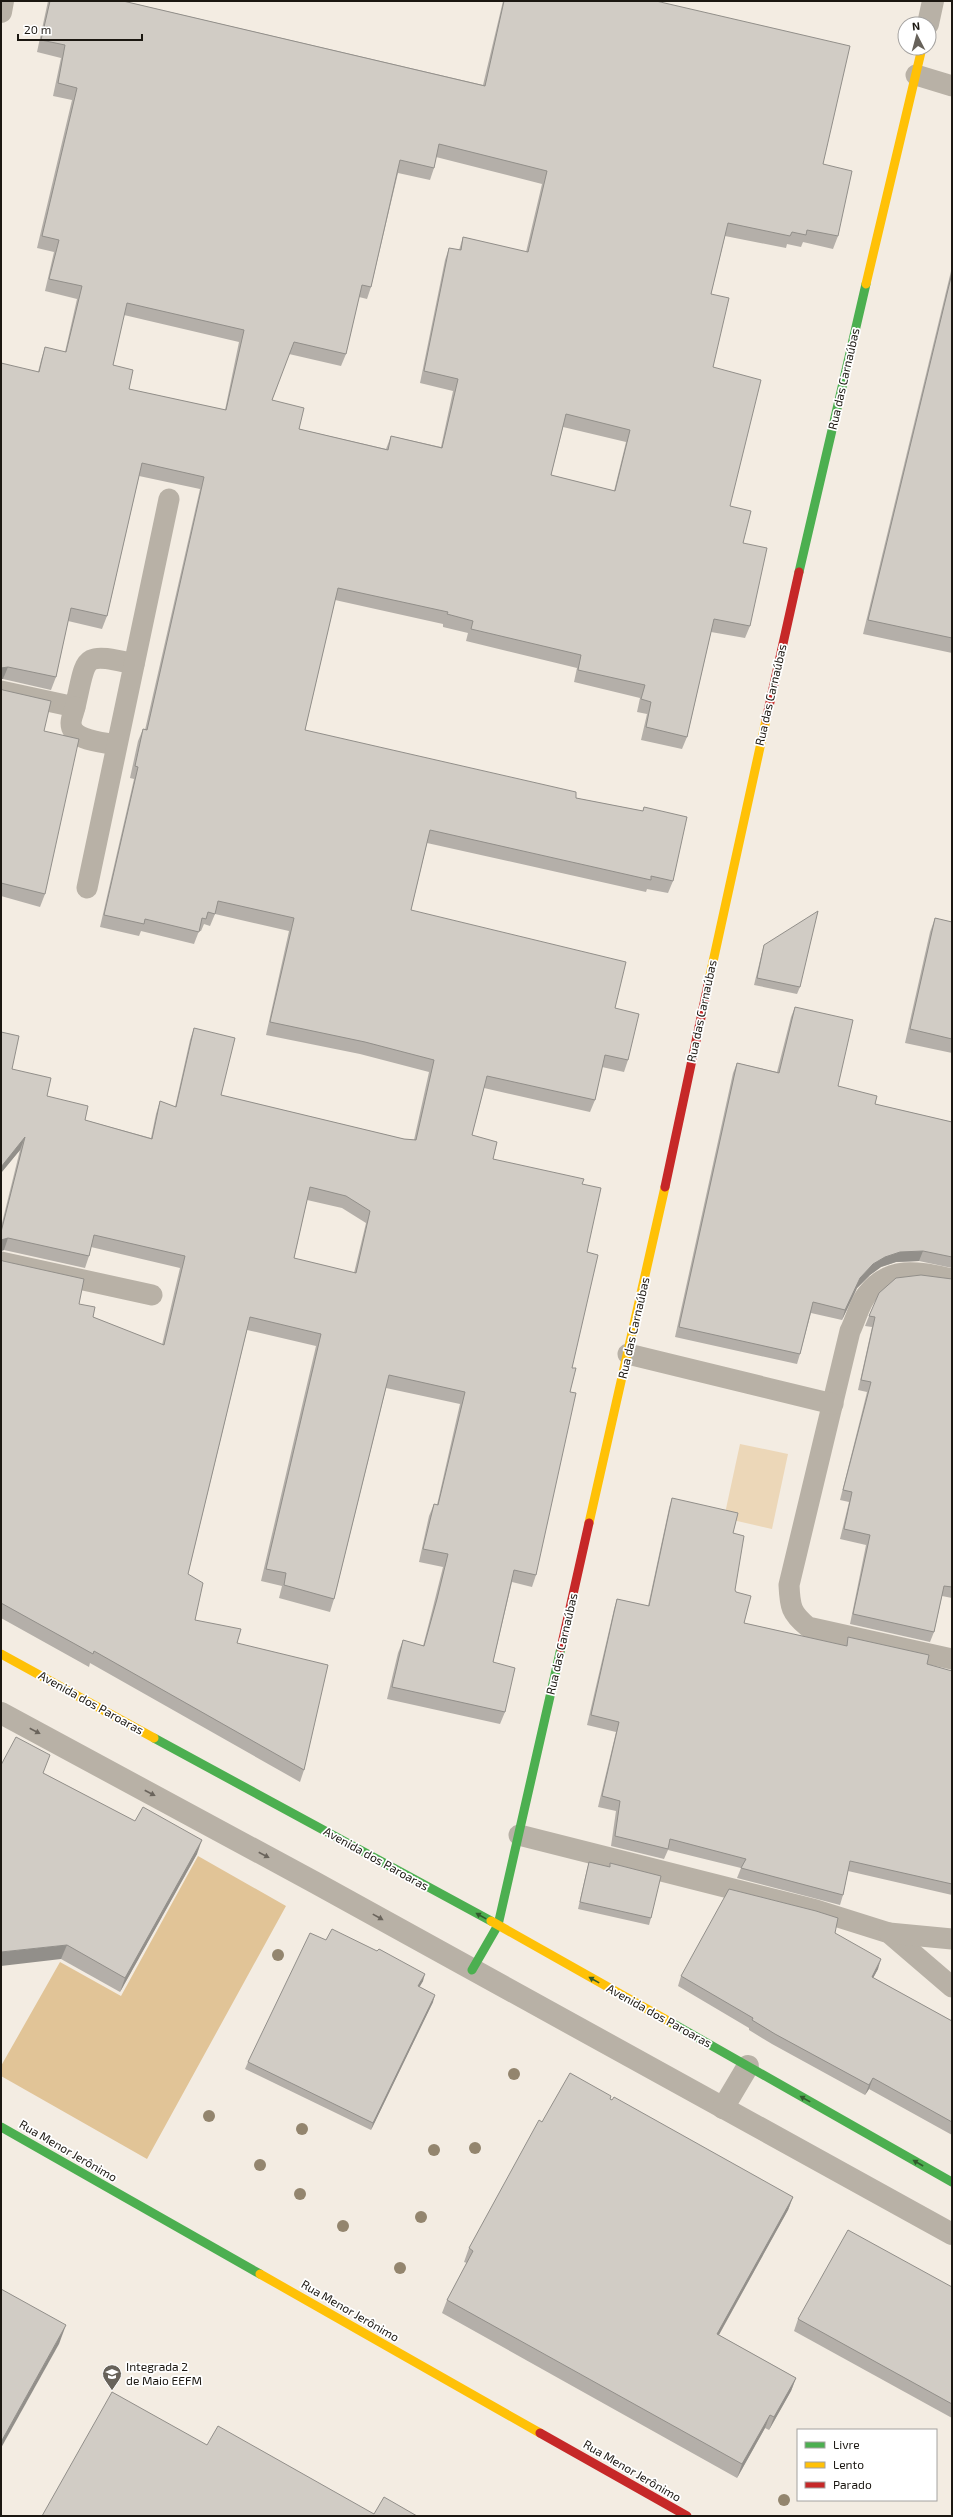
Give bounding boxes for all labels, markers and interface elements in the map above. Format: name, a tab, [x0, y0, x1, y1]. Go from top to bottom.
scale bar	[18, 16, 142, 42]
north arrow	[897, 16, 937, 56]
text: N	[911, 19, 921, 32]
text: 20 m	[24, 22, 51, 36]
street label: Rua das Carnaúbas	[825, 327, 862, 431]
street label: Rua das Carnaúbas	[752, 643, 789, 747]
street label: Rua das Carnaúbas	[683, 959, 719, 1063]
street label: Rua das Carnaúbas	[615, 1276, 652, 1380]
street label: Rua das Carnaúbas	[543, 1592, 580, 1696]
street label: Avenida dos Paroaras	[37, 1667, 146, 1737]
one-way arrow	[29, 1728, 41, 1734]
one-way arrow	[144, 1790, 156, 1796]
street label: Avenida dos Paroaras	[322, 1823, 431, 1893]
one-way arrow	[258, 1851, 270, 1858]
one-way arrow	[475, 1913, 487, 1919]
one-way arrow	[372, 1914, 384, 1921]
one-way arrow	[588, 1976, 600, 1983]
street label: Avenida dos Paroaras	[605, 1980, 714, 2050]
one-way arrow	[799, 2095, 811, 2102]
street label: Rua Menor Jerônimo	[17, 2116, 120, 2184]
one-way arrow	[912, 2159, 924, 2166]
street label: Rua Menor Jerônimo	[299, 2276, 402, 2344]
place label: Integrada 2 de Maio EEFM	[126, 2359, 202, 2387]
school or university icon: Integrada 2 de Maio EEFM	[101, 2363, 123, 2391]
legend	[797, 2429, 937, 2501]
street label: Rua Menor Jerônimo	[581, 2436, 684, 2504]
text: Livre	[833, 2437, 860, 2451]
text: Lento	[833, 2457, 864, 2471]
text: Parado	[833, 2477, 872, 2491]

